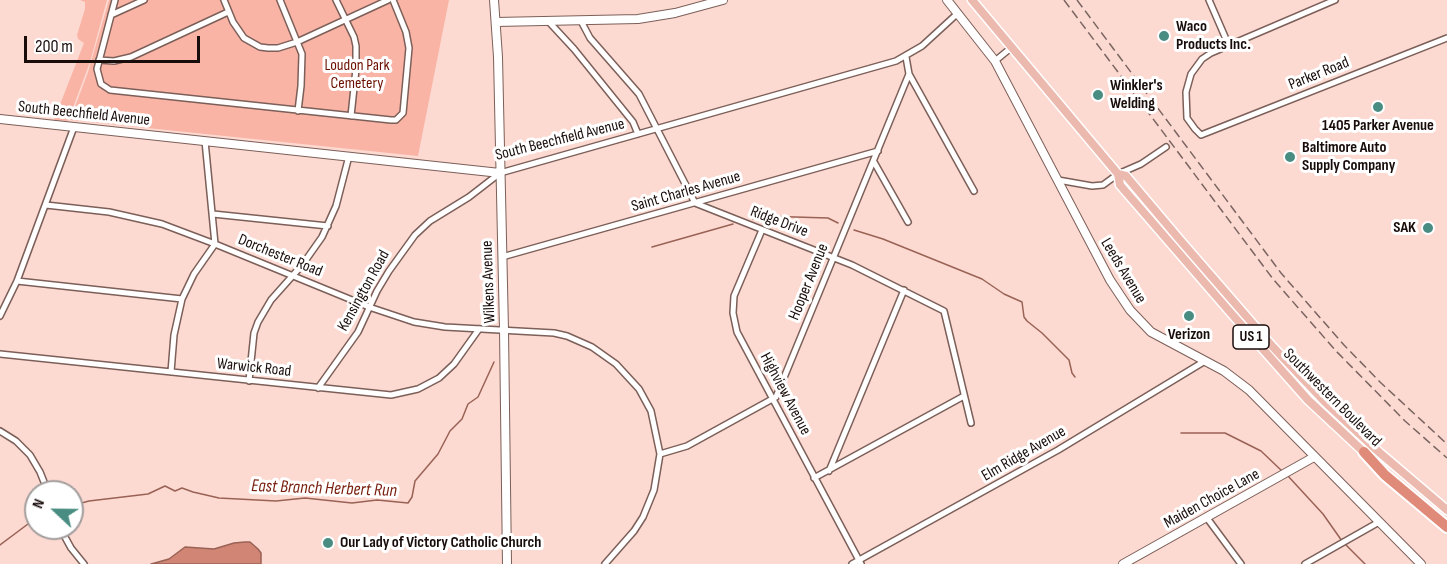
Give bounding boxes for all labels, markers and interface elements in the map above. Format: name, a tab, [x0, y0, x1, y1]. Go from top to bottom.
place label: Waco Products Inc.	[1176, 17, 1251, 55]
scale bar	[27, 24, 202, 62]
marker: Waco Products Inc.	[1157, 29, 1171, 43]
text: 200 m	[35, 36, 73, 57]
street label: Parker Road	[1286, 53, 1352, 95]
park label: Loudon Park Cemetery	[324, 56, 390, 94]
place label: Winkler's Welding	[1110, 76, 1163, 114]
marker: Winkler's Welding	[1091, 88, 1105, 102]
street label: South Beechfield Avenue	[17, 98, 151, 130]
marker: 1405 Parker Avenue	[1371, 100, 1385, 114]
street label: South Beechfield Avenue	[493, 115, 627, 165]
place label: 1405 Parker Avenue	[1322, 116, 1434, 136]
place label: Baltimore Auto Supply Company	[1302, 138, 1395, 176]
marker: Baltimore Auto Supply Company	[1283, 150, 1297, 164]
street label: Saint Charles Avenue	[629, 167, 743, 217]
street label: Ridge Drive	[747, 202, 811, 242]
place label: SAK	[1393, 218, 1416, 238]
marker: SAK	[1421, 221, 1435, 235]
street label: Dorchester Road	[235, 230, 325, 282]
street label: Leeds Avenue	[1096, 235, 1150, 307]
street label: Wilkens Avenue	[478, 240, 500, 324]
street label: Hooper Avenue	[785, 241, 833, 323]
street label: Kensington Road	[334, 247, 394, 335]
marker: Verizon	[1182, 309, 1196, 323]
place label: Verizon	[1168, 325, 1210, 345]
road number: US 1	[1233, 325, 1269, 349]
street label: Southwestern Boulevard	[1279, 345, 1385, 451]
street label: Highview Avenue	[755, 350, 815, 438]
street label: Warwick Road	[216, 355, 292, 381]
street label: Elm Ridge Avenue	[979, 422, 1069, 486]
street label: Maiden Choice Lane	[1161, 465, 1263, 533]
water label: East Branch Herbert Run	[251, 476, 397, 502]
north arrow	[24, 480, 84, 540]
text: N	[28, 496, 49, 511]
place label: Our Lady of Victory Catholic Church	[340, 533, 541, 553]
marker: Our Lady of Victory Catholic Church	[321, 536, 335, 550]

